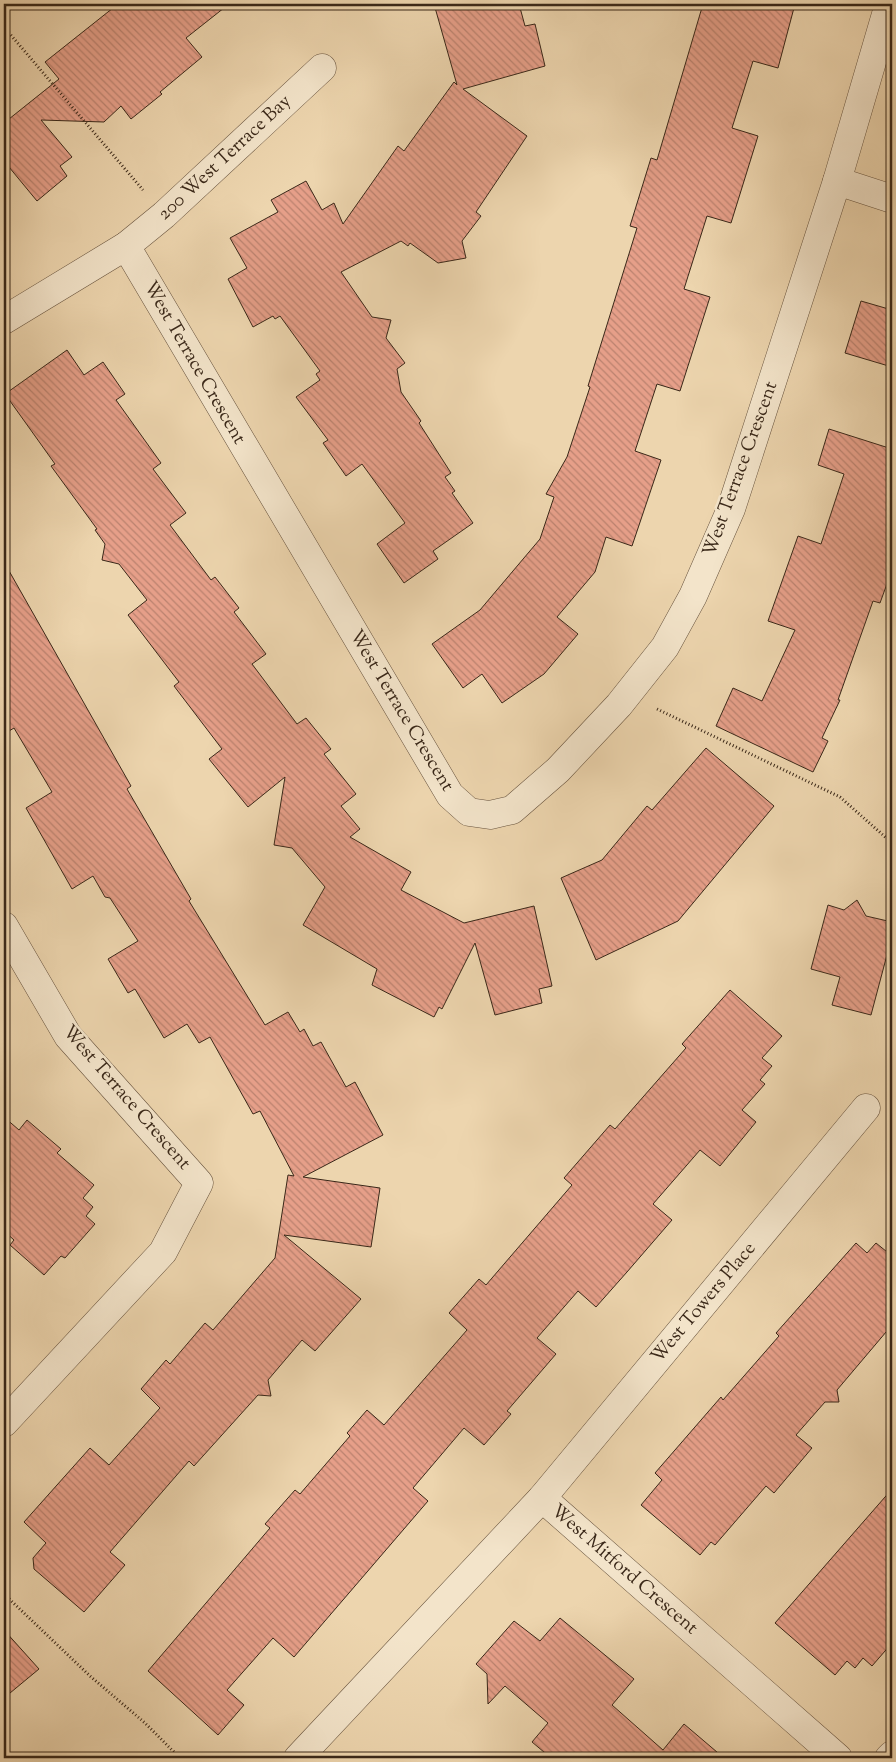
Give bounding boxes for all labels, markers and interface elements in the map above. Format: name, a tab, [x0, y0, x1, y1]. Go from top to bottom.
street label: 200 West Terrace Bay	[152, 88, 298, 227]
street label: West Terrace Crescent	[136, 276, 252, 450]
street label: West Terrace Crescent	[697, 377, 785, 560]
street label: West Terrace Crescent	[342, 625, 460, 797]
street label: West Terrace Crescent	[55, 1020, 197, 1177]
street label: West Towers Place	[645, 1236, 763, 1369]
street label: West Mitford Crescent	[544, 1498, 704, 1642]

